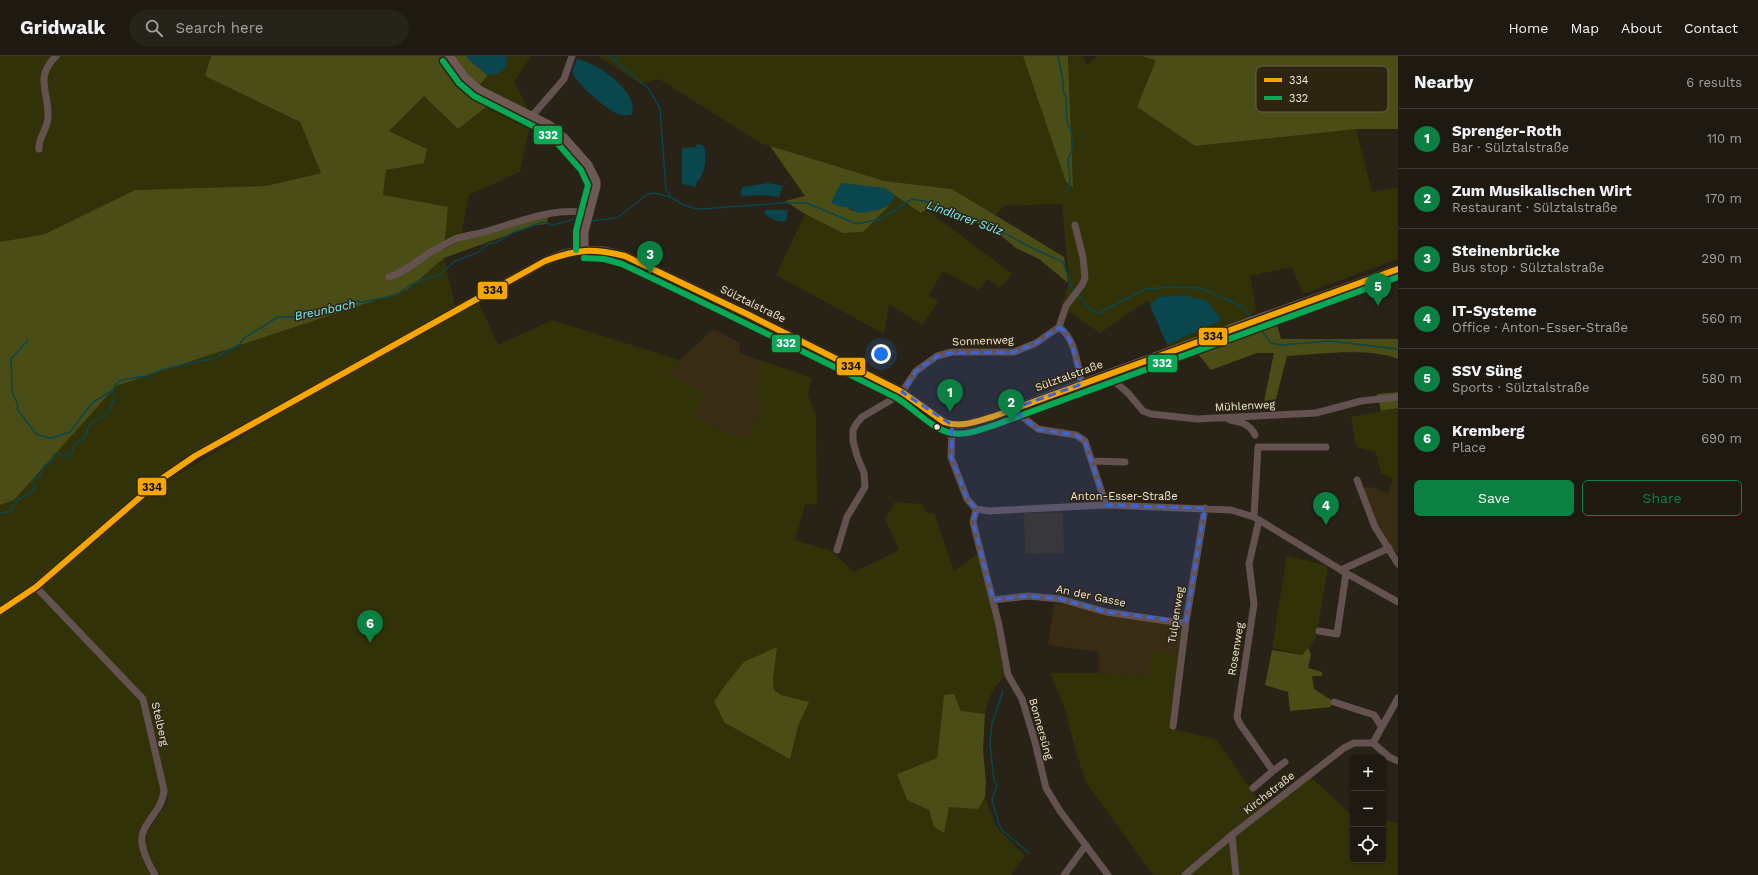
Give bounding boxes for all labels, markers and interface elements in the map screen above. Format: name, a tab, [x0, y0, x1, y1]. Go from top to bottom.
search box	[129, 10, 409, 46]
text: Gridwalk	[20, 16, 105, 39]
icon: search	[143, 17, 165, 39]
text: Search here	[175, 19, 263, 37]
text: Home	[1508, 20, 1548, 36]
text: Map	[1570, 20, 1599, 36]
text: About	[1621, 20, 1662, 36]
text: Contact	[1684, 20, 1738, 36]
legend	[1256, 66, 1388, 112]
text: Nearby	[1414, 72, 1473, 92]
text: 334	[1289, 74, 1309, 87]
text: 6 results	[1686, 75, 1742, 90]
text: 332	[1289, 92, 1308, 105]
text: Sprenger-Roth	[1452, 122, 1561, 140]
line badge: 332	[533, 125, 563, 145]
text: 332	[538, 129, 558, 142]
text: 1	[1424, 131, 1430, 146]
text: 110 m	[1707, 131, 1742, 146]
text: Bar · Sülztalstraße	[1452, 140, 1569, 155]
text: Zum Musikalischen Wirt	[1452, 182, 1631, 200]
text: 2	[1423, 191, 1431, 206]
text: 170 m	[1705, 191, 1742, 206]
water label: Lindlarer Sülz	[925, 198, 1006, 239]
text: Restaurant · Sülztalstraße	[1452, 200, 1618, 215]
pin: 3	[637, 241, 663, 274]
text: Steinenbrücke	[1452, 242, 1560, 260]
text: 3	[1423, 251, 1431, 266]
text: 290 m	[1701, 251, 1742, 266]
text: Bus stop · Sülztalstraße	[1452, 260, 1604, 275]
pin: 5	[1365, 273, 1391, 306]
line badge: 334	[477, 281, 508, 300]
street label: Sülztalstraße	[718, 283, 788, 325]
text: 334	[483, 284, 503, 297]
water label: Breunbach	[293, 297, 357, 323]
text: IT-Systeme	[1452, 302, 1537, 320]
text: 4	[1423, 311, 1431, 326]
text: 560 m	[1702, 311, 1742, 326]
text: Office · Anton-Esser-Straße	[1452, 320, 1628, 335]
line badge: 334	[1198, 327, 1228, 346]
text: 334	[1203, 330, 1223, 343]
street label: Sonnenweg	[952, 333, 1014, 349]
line badge: 332	[771, 334, 801, 353]
text: 332	[776, 337, 796, 350]
your location	[871, 344, 891, 364]
line badge: 332	[1147, 354, 1178, 373]
line badge: 334	[836, 357, 866, 376]
text: 332	[1152, 357, 1172, 370]
street label: Sülztalstraße	[1033, 358, 1105, 394]
text: 334	[841, 360, 861, 373]
text: SSV Süng	[1452, 362, 1522, 380]
text: 5	[1423, 371, 1431, 386]
text: 580 m	[1702, 371, 1742, 386]
pin: 1	[937, 379, 963, 412]
text: Sports · Sülztalstraße	[1452, 380, 1590, 395]
pin: 2	[998, 389, 1024, 422]
street label: Mühlenweg	[1214, 398, 1276, 414]
unlabelled marker	[932, 422, 942, 432]
text: Kremberg	[1452, 422, 1524, 440]
text: 6	[1423, 431, 1431, 446]
text: 690 m	[1701, 431, 1742, 446]
text: Place	[1452, 440, 1486, 455]
line badge: 334	[137, 477, 167, 496]
button: Save	[1414, 480, 1574, 516]
button: Share	[1582, 480, 1742, 516]
text: 334	[142, 481, 162, 494]
street label: Anton-Esser-Straße	[1071, 490, 1177, 503]
pin: 4	[1313, 492, 1339, 525]
street label: An der Gasse	[1055, 582, 1127, 610]
street label: Tulpenweg	[1165, 586, 1187, 644]
pin: 6	[357, 610, 383, 643]
street label: Rosenweg	[1225, 621, 1247, 677]
street label: Bonnersüng	[1026, 697, 1056, 761]
street label: Stelberg	[149, 701, 171, 747]
map controls	[1350, 755, 1386, 863]
button: +	[1350, 755, 1386, 791]
street label: Kirchstraße	[1241, 769, 1297, 817]
button: −	[1350, 791, 1386, 827]
button: locate	[1350, 827, 1386, 863]

